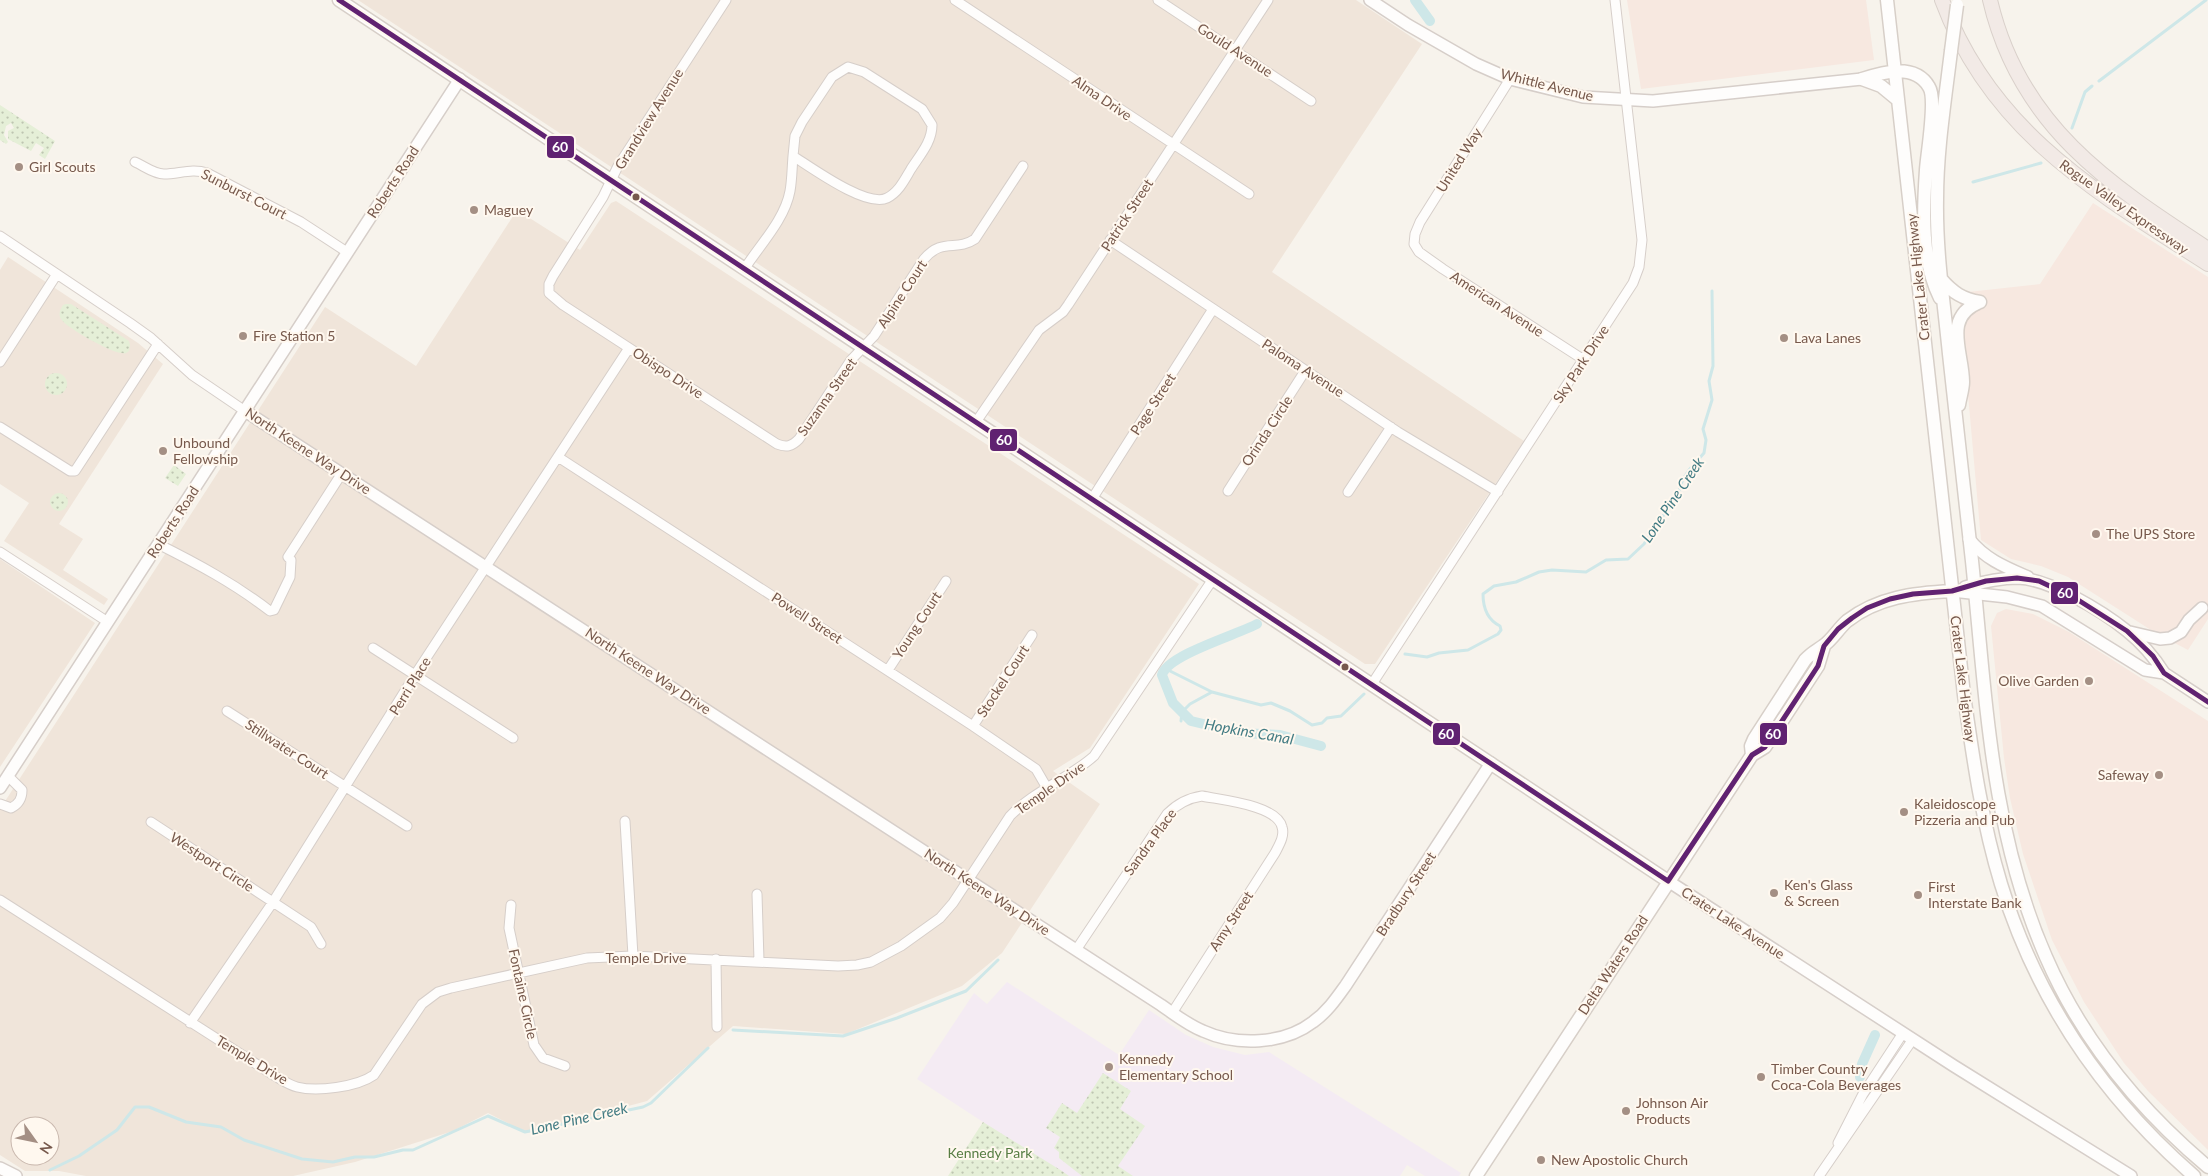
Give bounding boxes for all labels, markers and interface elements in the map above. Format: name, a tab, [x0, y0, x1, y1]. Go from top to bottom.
street label: Gould Avenue	[1194, 19, 1276, 80]
street label: Grandview Avenue	[611, 65, 686, 172]
street label: Whittle Avenue	[1499, 65, 1595, 104]
street label: Alma Drive	[1069, 71, 1135, 124]
street label: United Way	[1432, 124, 1485, 195]
line badge: 60	[546, 135, 575, 159]
text: 60	[552, 138, 568, 155]
street label: Roberts Road	[363, 143, 422, 221]
street label: Rogue Valley Expressway	[2056, 156, 2193, 258]
place label: Girl Scouts	[29, 158, 95, 175]
marker: Girl Scouts	[13, 161, 25, 173]
street label: Sunburst Court	[199, 165, 290, 222]
street label: Patrick Street	[1097, 175, 1156, 254]
unlabelled marker	[631, 192, 641, 202]
place label: Maguey	[484, 201, 534, 218]
marker: Maguey	[468, 204, 480, 216]
street label: Crater Lake Highway	[1902, 212, 1933, 341]
street label: Alpine Court	[873, 256, 930, 331]
street label: American Avenue	[1447, 267, 1547, 340]
street label: Sky Park Drive	[1549, 322, 1612, 406]
place label: Fire Station 5	[253, 327, 335, 344]
place label: Lava Lanes	[1794, 329, 1861, 346]
marker: Fire Station 5	[237, 330, 249, 342]
marker: Lava Lanes	[1778, 332, 1790, 344]
street label: Paloma Avenue	[1259, 335, 1347, 400]
street label: Obispo Drive	[630, 343, 707, 402]
street label: Suzanna Street	[793, 354, 860, 439]
street label: Page Street	[1126, 370, 1179, 438]
street label: Orinda Circle	[1237, 392, 1296, 469]
street label: North Keene Way Drive	[242, 404, 374, 498]
line badge: 60	[989, 428, 1018, 452]
text: 60	[996, 431, 1012, 448]
place label: Unbound Fellowship	[173, 434, 238, 467]
marker: Unbound Fellowship	[157, 445, 169, 457]
water label: Lone Pine Creek	[1637, 453, 1708, 546]
street label: Roberts Road	[143, 483, 202, 561]
place label: The UPS Store	[2106, 525, 2195, 542]
marker: The UPS Store	[2090, 528, 2102, 540]
line badge: 60	[2050, 581, 2079, 605]
text: 60	[2057, 584, 2073, 601]
street label: Powell Street	[769, 588, 846, 647]
street label: Young Court	[889, 588, 945, 662]
street label: Crater Lake Highway	[1947, 615, 1980, 744]
street label: North Keene Way Drive	[582, 624, 714, 718]
street label: Stockel Court	[973, 641, 1032, 720]
street label: Perri Place	[385, 654, 434, 718]
unlabelled marker	[1340, 662, 1350, 672]
place label: Olive Garden	[1998, 672, 2079, 689]
marker: Olive Garden	[2083, 675, 2095, 687]
water label: Hopkins Canal	[1203, 714, 1296, 748]
street label: Stillwater Court	[242, 715, 332, 782]
line badge: 60	[1432, 722, 1461, 746]
line badge: 60	[1759, 722, 1788, 746]
text: 60	[1438, 725, 1454, 742]
text: 60	[1765, 725, 1781, 742]
street label: Temple Drive	[1012, 757, 1088, 818]
place label: Safeway	[2098, 766, 2150, 783]
marker: Safeway	[2153, 769, 2165, 781]
place label: Kaleidoscope Pizzeria and Pub	[1914, 795, 2015, 828]
street label: Sandra Place	[1120, 805, 1179, 878]
marker: Kaleidoscope Pizzeria and Pub	[1898, 806, 1910, 818]
street label: Westport Circle	[167, 828, 257, 895]
street label: North Keene Way Drive	[921, 845, 1053, 939]
street label: Bradbury Street	[1372, 849, 1439, 939]
place label: Ken's Glass & Screen	[1784, 876, 1853, 909]
place label: First Interstate Bank	[1928, 878, 2023, 911]
street label: Crater Lake Avenue	[1678, 883, 1788, 962]
marker: Ken's Glass & Screen	[1768, 887, 1780, 899]
street label: Amy Street	[1205, 888, 1256, 954]
marker: First Interstate Bank	[1912, 889, 1924, 901]
street label: Delta Waters Road	[1574, 912, 1651, 1018]
street label: Fontaine Circle	[506, 947, 541, 1041]
street label: Temple Drive	[606, 949, 686, 966]
street label: Temple Drive	[213, 1031, 291, 1088]
place label: Kennedy Elementary School	[1119, 1050, 1233, 1083]
place label: Timber Country Coca-Cola Beverages	[1771, 1060, 1901, 1093]
marker: Kennedy Elementary School	[1103, 1061, 1115, 1073]
marker: Timber Country Coca-Cola Beverages	[1755, 1071, 1767, 1083]
place label: Johnson Air Products	[1636, 1094, 1708, 1127]
water label: Lone Pine Creek	[528, 1098, 630, 1138]
marker: Johnson Air Products	[1620, 1105, 1632, 1117]
north arrow	[10, 1116, 60, 1166]
text: N	[36, 1139, 56, 1158]
park label: Kennedy Park	[948, 1144, 1033, 1161]
place label: New Apostolic Church	[1551, 1151, 1688, 1168]
marker: New Apostolic Church	[1535, 1154, 1547, 1166]

